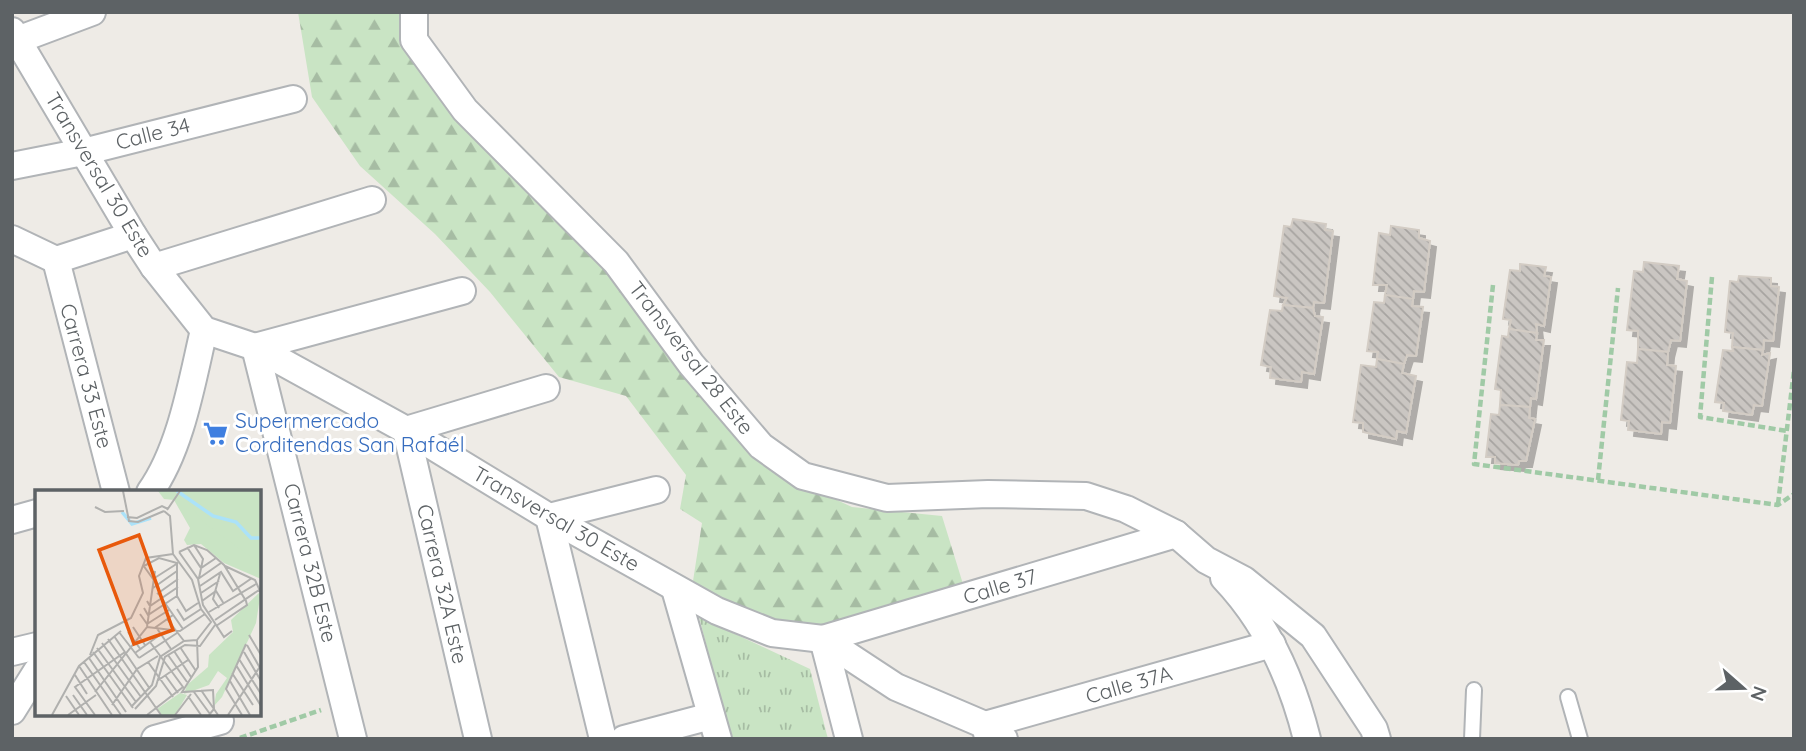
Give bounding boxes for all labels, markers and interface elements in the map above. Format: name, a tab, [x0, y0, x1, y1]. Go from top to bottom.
street label: Transversal 30 Este	[40, 87, 159, 262]
street label: Calle 34	[113, 111, 193, 155]
street label: Transversal 28 Este	[624, 275, 760, 439]
street label: Carrera 33 Este	[55, 301, 119, 451]
place label: Supermercado Corditendas San Rafaél	[235, 407, 465, 457]
supermarket icon: Supermercado Corditendas San Rafaél	[201, 419, 229, 447]
street label: Transversal 30 Este	[469, 460, 644, 576]
street label: Carrera 32B Este	[279, 481, 343, 645]
inset map	[35, 490, 261, 716]
street label: Carrera 32A Este	[412, 501, 474, 666]
street label: Calle 37	[960, 563, 1040, 609]
north arrow	[1708, 653, 1778, 723]
street label: Calle 37A	[1082, 659, 1175, 709]
text: N	[1745, 683, 1773, 704]

